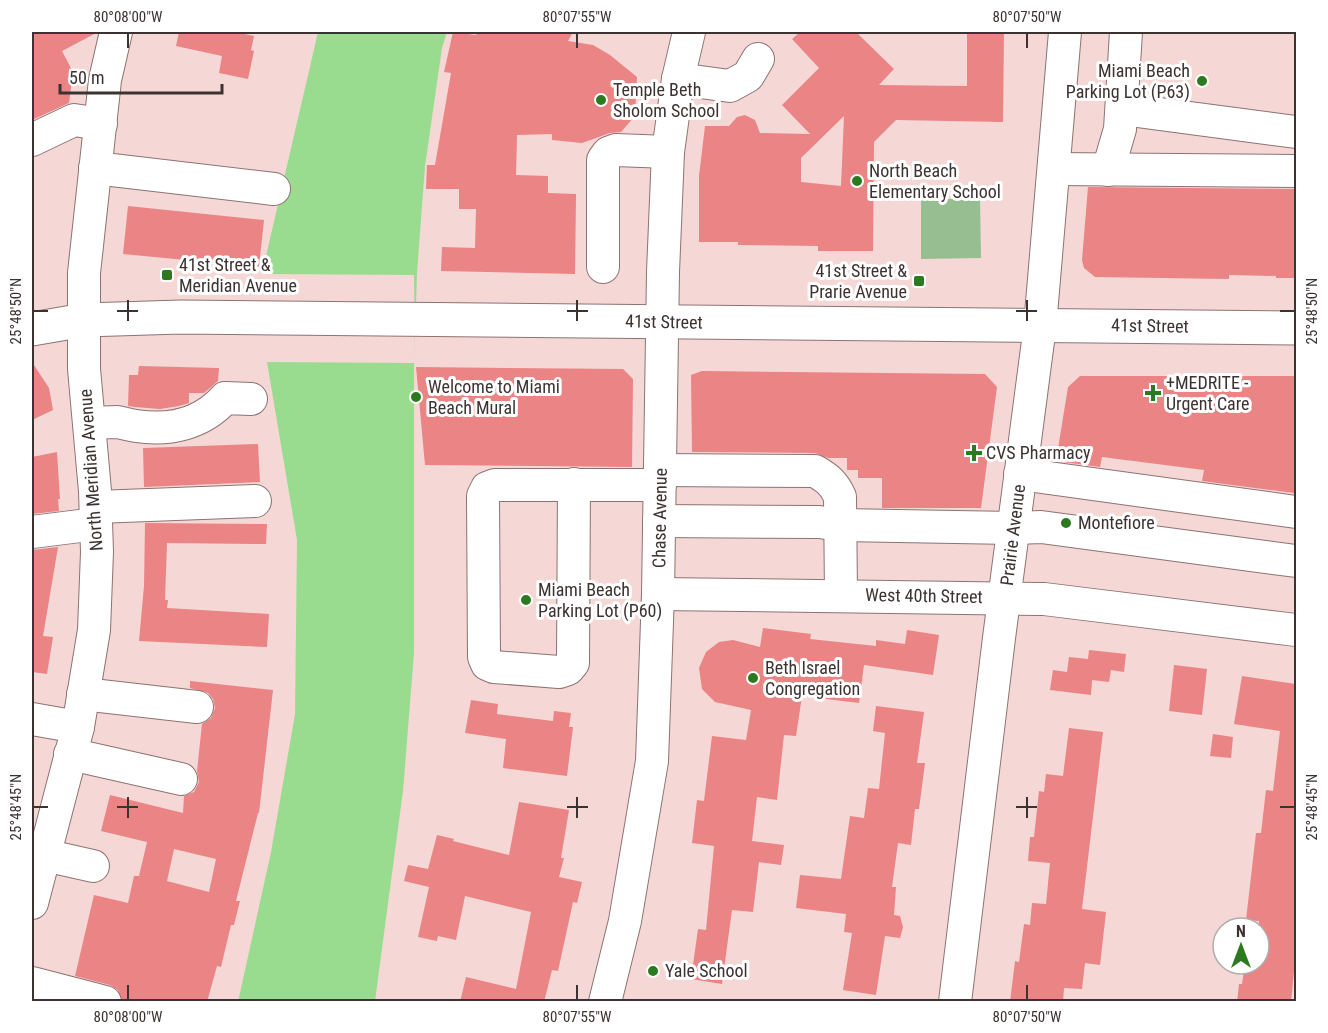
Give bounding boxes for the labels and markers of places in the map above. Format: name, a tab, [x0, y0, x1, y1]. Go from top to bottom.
place label: Miami Beach Parking Lot (P63)	[1066, 60, 1190, 103]
marker: Miami Beach Parking Lot (P63)	[1195, 74, 1209, 88]
place label: Temple Beth Sholom School	[613, 79, 719, 121]
marker: Temple Beth Sholom School	[594, 93, 608, 107]
place label: North Beach Elementary School	[869, 160, 1001, 202]
marker: North Beach Elementary School	[850, 174, 864, 188]
place label: 41st Street & Meridian Avenue	[179, 254, 297, 296]
place label: 41st Street & Prarie Avenue	[809, 260, 907, 302]
marker: 41st Street & Meridian Avenue	[160, 268, 174, 282]
marker: 41st Street & Prarie Avenue	[912, 274, 926, 288]
place label: +MEDRITE - Urgent Care	[1166, 372, 1250, 414]
place label: Welcome to Miami Beach Mural	[428, 376, 560, 418]
marker: +MEDRITE - Urgent Care	[1144, 384, 1162, 402]
marker: Welcome to Miami Beach Mural	[409, 390, 423, 404]
place label: CVS Pharmacy	[986, 442, 1091, 463]
marker: CVS Pharmacy	[967, 446, 981, 460]
place label: Montefiore	[1078, 512, 1155, 533]
marker: Montefiore	[1059, 516, 1073, 530]
place label: Miami Beach Parking Lot (P60)	[538, 579, 662, 622]
marker: Miami Beach Parking Lot (P60)	[519, 593, 533, 607]
place label: Beth Israel Congregation	[765, 657, 860, 699]
marker: Beth Israel Congregation	[746, 671, 760, 685]
place label: Yale School	[665, 960, 748, 981]
marker: Yale School	[646, 964, 660, 978]

